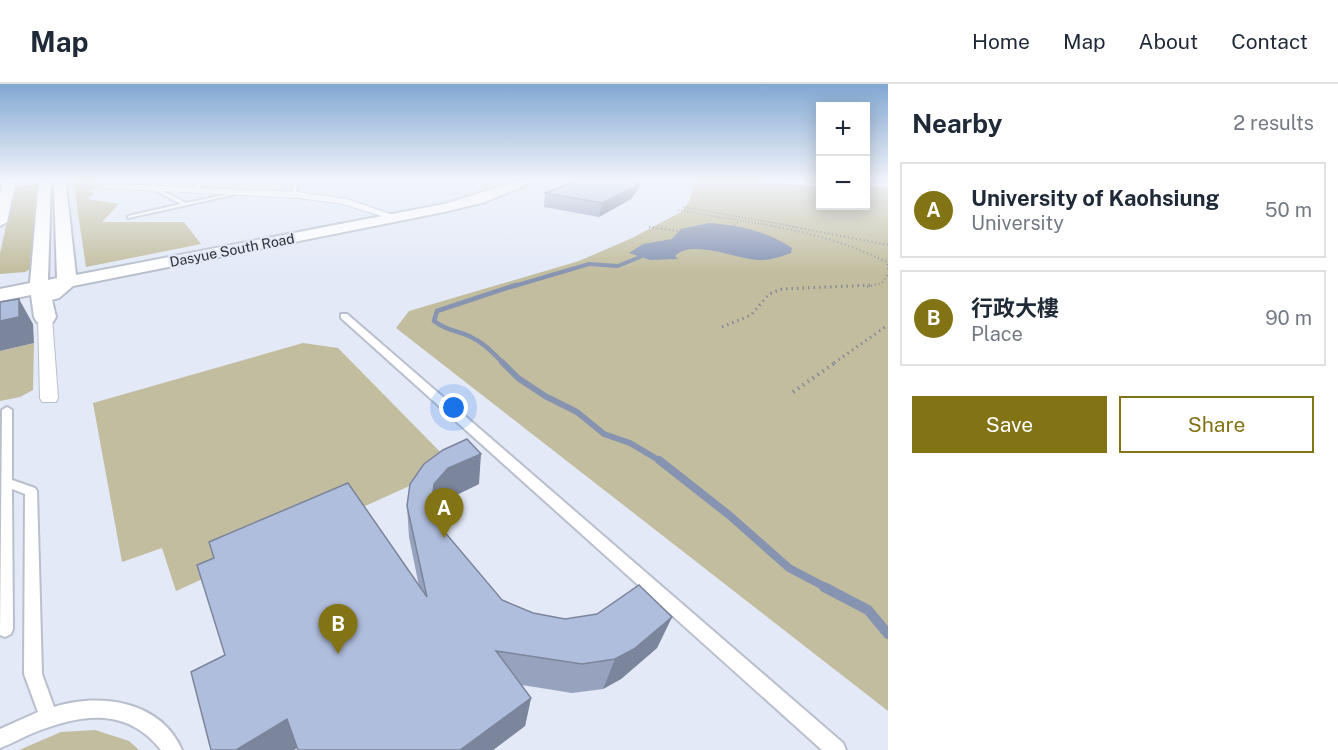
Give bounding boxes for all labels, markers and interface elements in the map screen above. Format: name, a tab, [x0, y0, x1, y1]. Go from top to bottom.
text: Map	[30, 25, 89, 58]
text: Home	[972, 29, 1030, 54]
text: Map	[1063, 29, 1106, 54]
text: About	[1139, 29, 1198, 54]
text: Contact	[1231, 29, 1308, 54]
map controls	[816, 102, 870, 210]
button: +	[816, 102, 870, 156]
text: Nearby	[912, 108, 1002, 139]
text: 2 results	[1233, 111, 1314, 135]
button: −	[816, 156, 870, 210]
text: University of Kaohsiung	[971, 185, 1219, 211]
text: A	[926, 198, 941, 222]
text: 50 m	[1265, 198, 1312, 222]
text: University	[971, 211, 1064, 235]
street label: Dasyue South Road	[168, 230, 296, 270]
text: 行政大樓	[971, 295, 1059, 321]
text: B	[927, 306, 940, 330]
text: 90 m	[1265, 306, 1312, 330]
text: Place	[971, 322, 1023, 346]
your location	[439, 393, 468, 422]
button: Save	[912, 396, 1107, 453]
button: Share	[1119, 396, 1314, 453]
pin: A	[424, 488, 464, 538]
pin: B	[318, 604, 358, 654]

